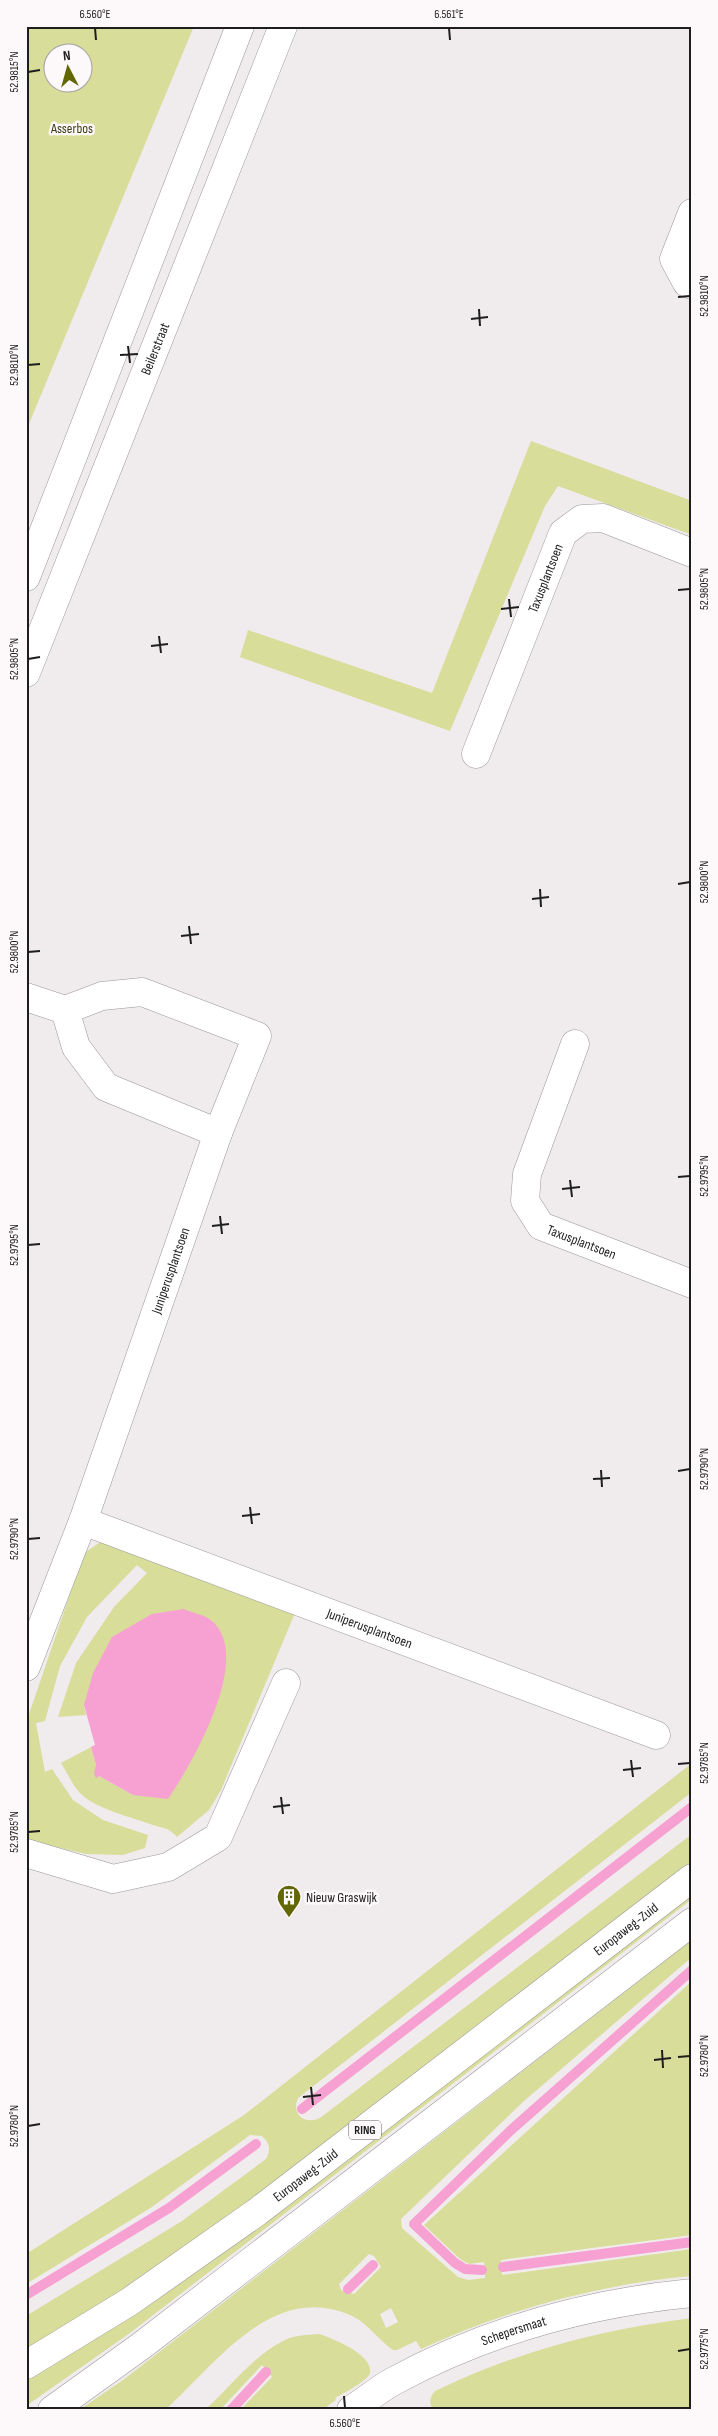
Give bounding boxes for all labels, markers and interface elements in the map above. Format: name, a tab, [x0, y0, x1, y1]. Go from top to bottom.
text: 6.560°E	[79, 7, 111, 22]
text: 6.561°E	[434, 7, 464, 22]
north arrow	[42, 42, 92, 92]
text: N	[62, 47, 71, 64]
text: 52.9815°N	[7, 51, 22, 93]
park label: Asserbos	[50, 120, 93, 137]
text: 52.9810°N	[697, 275, 712, 317]
street label: Beilerstraat	[137, 320, 173, 377]
text: 52.9810°N	[7, 344, 22, 386]
street label: Taxusplantsoen	[524, 541, 567, 615]
text: 52.9805°N	[697, 568, 712, 610]
text: 52.9805°N	[7, 638, 22, 680]
text: 52.9800°N	[697, 861, 712, 903]
text: 52.9800°N	[7, 931, 22, 973]
text: 52.9795°N	[697, 1155, 712, 1197]
street label: Taxusplantsoen	[545, 1221, 619, 1263]
text: 52.9795°N	[7, 1224, 22, 1266]
street label: Juniperusplantsoen	[147, 1225, 194, 1317]
text: 52.9790°N	[697, 1448, 712, 1490]
text: 52.9790°N	[7, 1518, 22, 1560]
street label: Juniperusplantsoen	[323, 1604, 415, 1652]
text: 52.9785°N	[697, 1742, 712, 1784]
text: 52.9785°N	[7, 1811, 22, 1853]
building icon: Nieuw Graswijk	[276, 1884, 302, 1918]
place label: Nieuw Graswijk	[306, 1889, 378, 1906]
street label: Europaweg-Zuid	[590, 1899, 662, 1960]
text: 52.9780°N	[697, 2035, 712, 2077]
text: 52.9780°N	[7, 2105, 22, 2147]
road number: RING	[349, 2120, 381, 2140]
street label: Europaweg-Zuid	[270, 2145, 341, 2206]
street label: Schepersmaat	[479, 2312, 548, 2350]
text: 52.9775°N	[697, 2328, 712, 2370]
text: 6.560°E	[329, 2416, 361, 2431]

